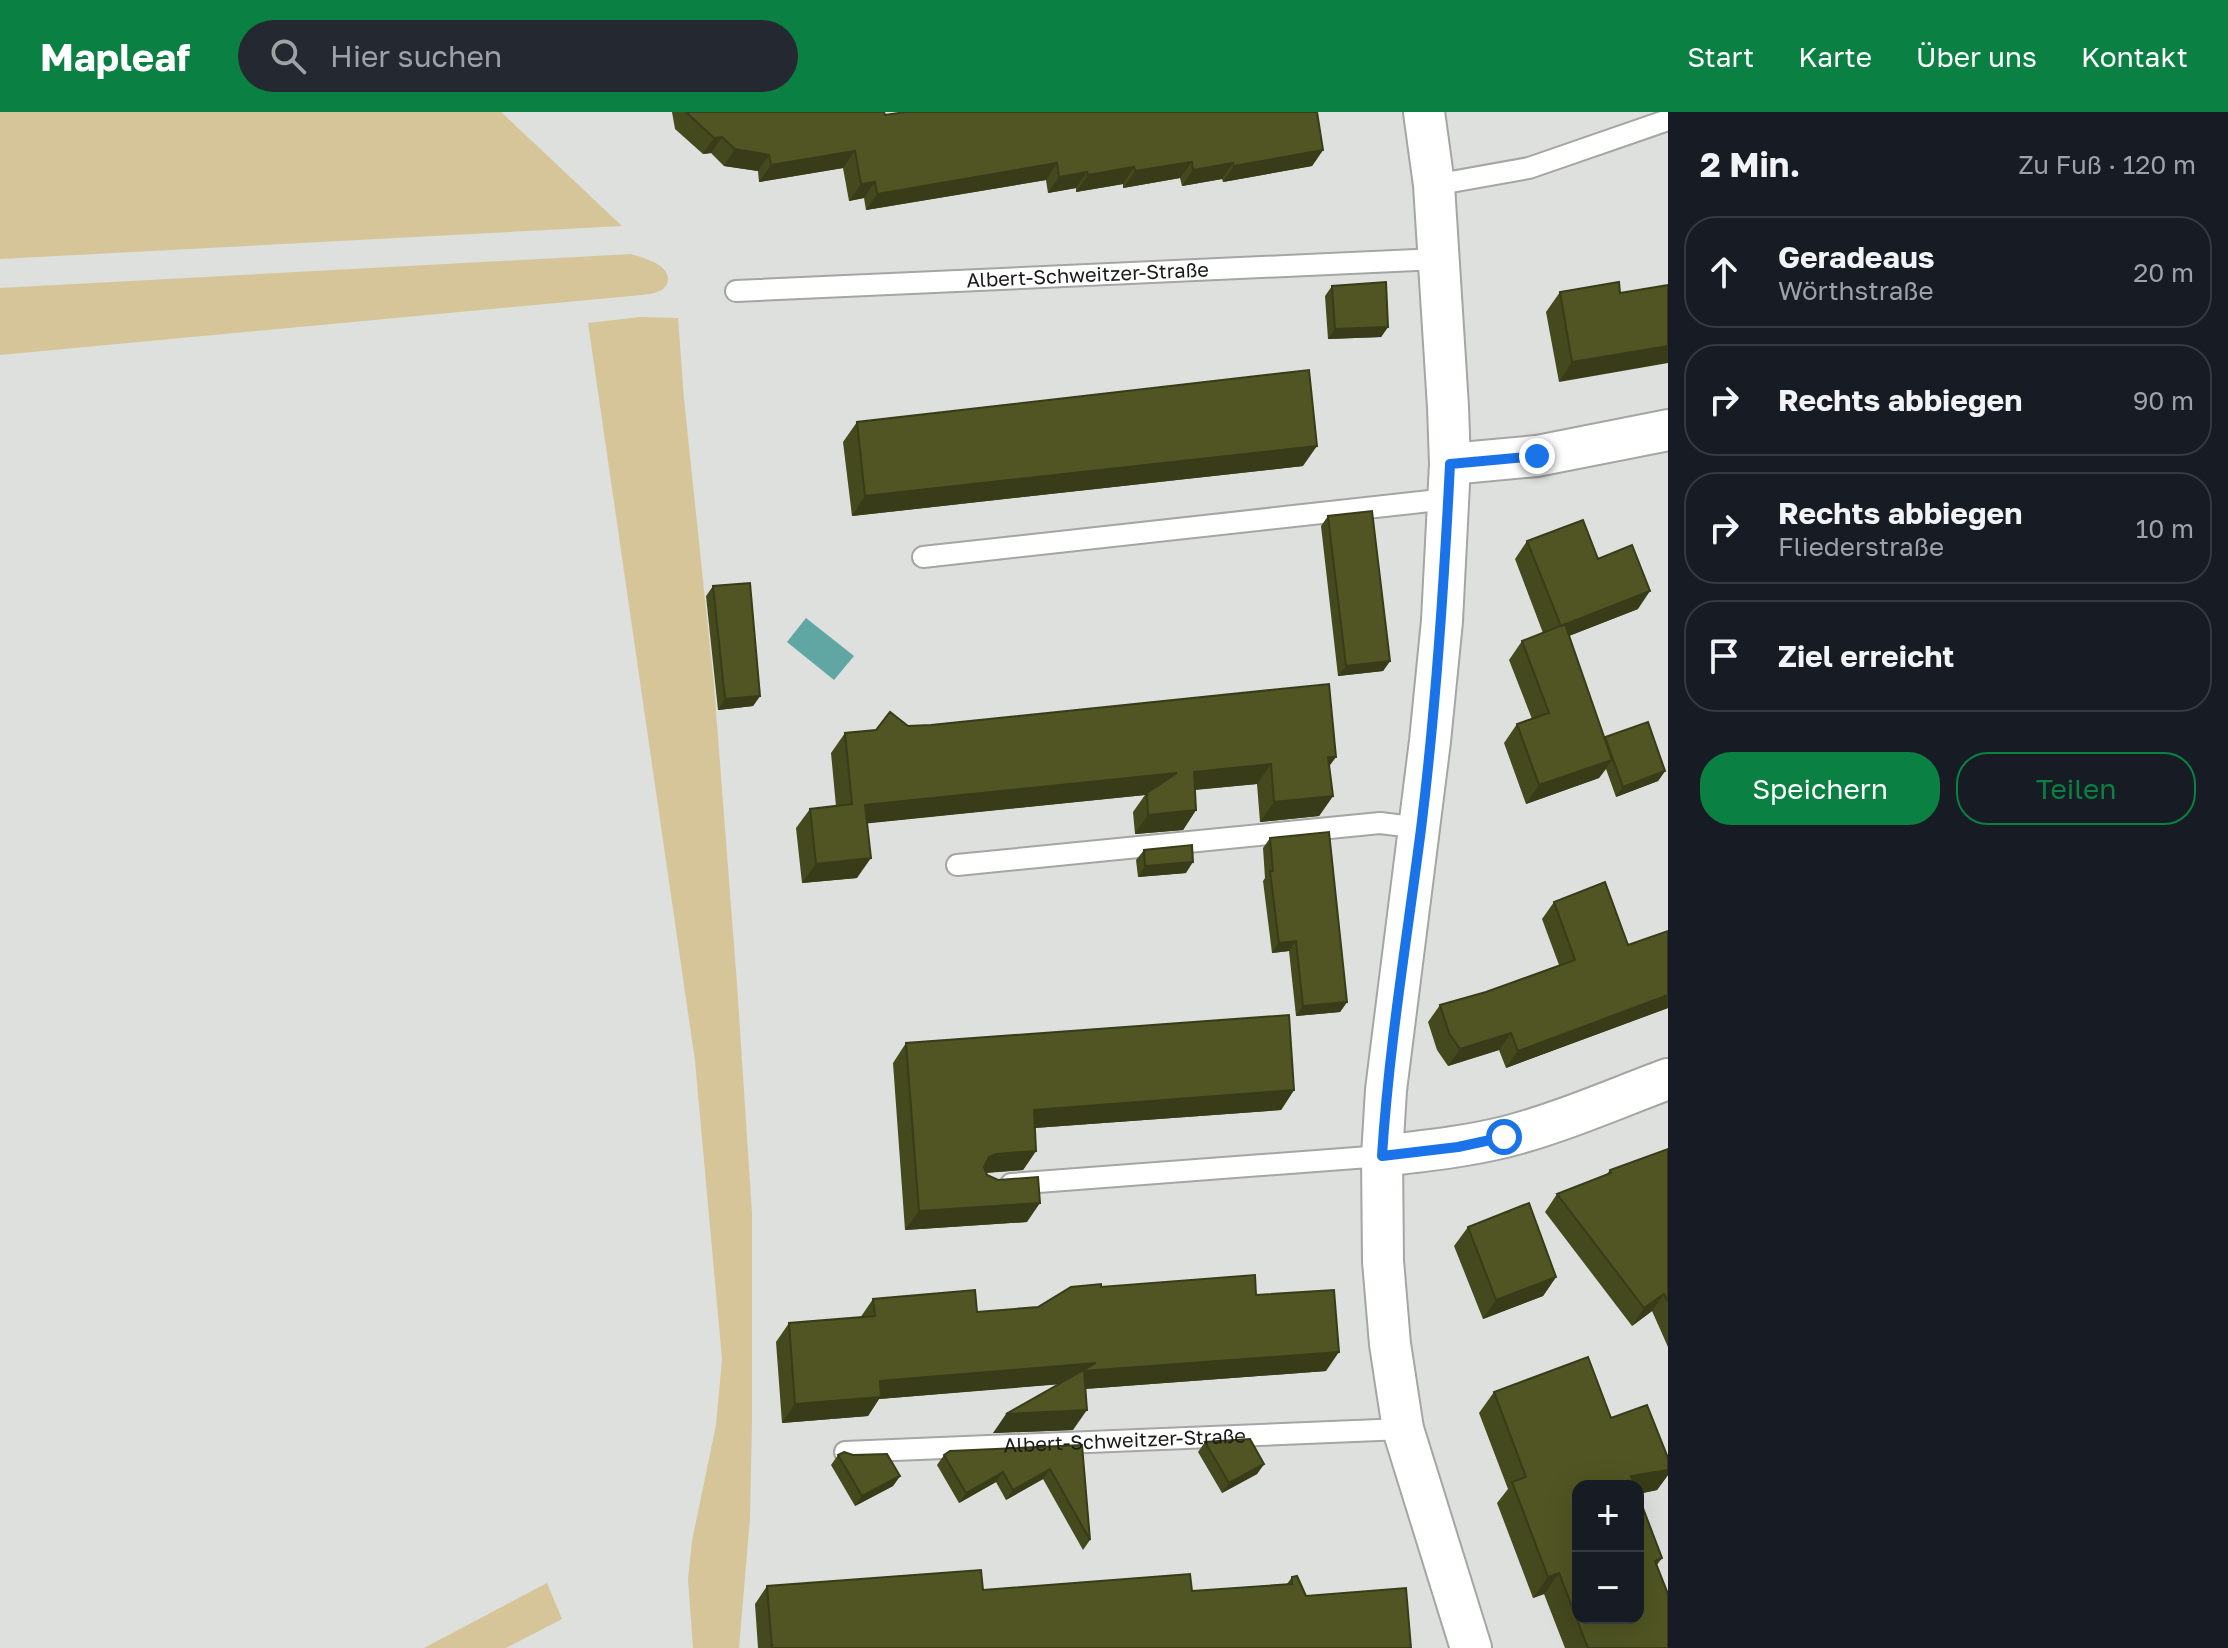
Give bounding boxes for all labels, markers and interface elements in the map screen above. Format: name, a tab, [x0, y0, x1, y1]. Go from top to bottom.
search box	[238, 20, 798, 92]
text: Mapleaf	[40, 34, 190, 79]
icon: search	[266, 34, 310, 78]
text: Hier suchen	[330, 38, 502, 74]
text: Start	[1687, 40, 1754, 73]
text: Karte	[1798, 40, 1872, 73]
text: Über uns	[1916, 40, 2037, 73]
text: Kontakt	[2081, 40, 2188, 73]
text: 2 Min.	[1700, 144, 1800, 184]
text: Zu Fuß · 120 m	[2018, 149, 2196, 180]
text: Geradeaus	[1778, 239, 1935, 275]
icon: ahead	[1702, 250, 1746, 294]
street label: Albert-Schweitzer-Straße	[966, 256, 1209, 291]
text: 20 m	[2133, 257, 2194, 288]
text: Wörthstraße	[1778, 275, 1933, 306]
icon: right	[1702, 378, 1746, 422]
text: Rechts abbiegen	[1778, 382, 2022, 418]
text: 90 m	[2133, 385, 2194, 416]
route end	[1519, 438, 1555, 474]
text: Rechts abbiegen	[1778, 495, 2022, 531]
icon: right	[1702, 506, 1746, 550]
text: 10 m	[2136, 513, 2194, 544]
text: Fliederstraße	[1778, 531, 1944, 562]
icon: arrive	[1702, 634, 1746, 678]
text: Ziel erreicht	[1778, 638, 1954, 674]
button: Speichern	[1700, 752, 1940, 825]
button: Teilen	[1956, 752, 2196, 825]
route start	[1486, 1119, 1522, 1155]
street label: Albert-Schweitzer-Straße	[1003, 1422, 1246, 1456]
map controls	[1572, 1480, 1644, 1624]
button: +	[1572, 1480, 1644, 1552]
button: −	[1572, 1552, 1644, 1624]

